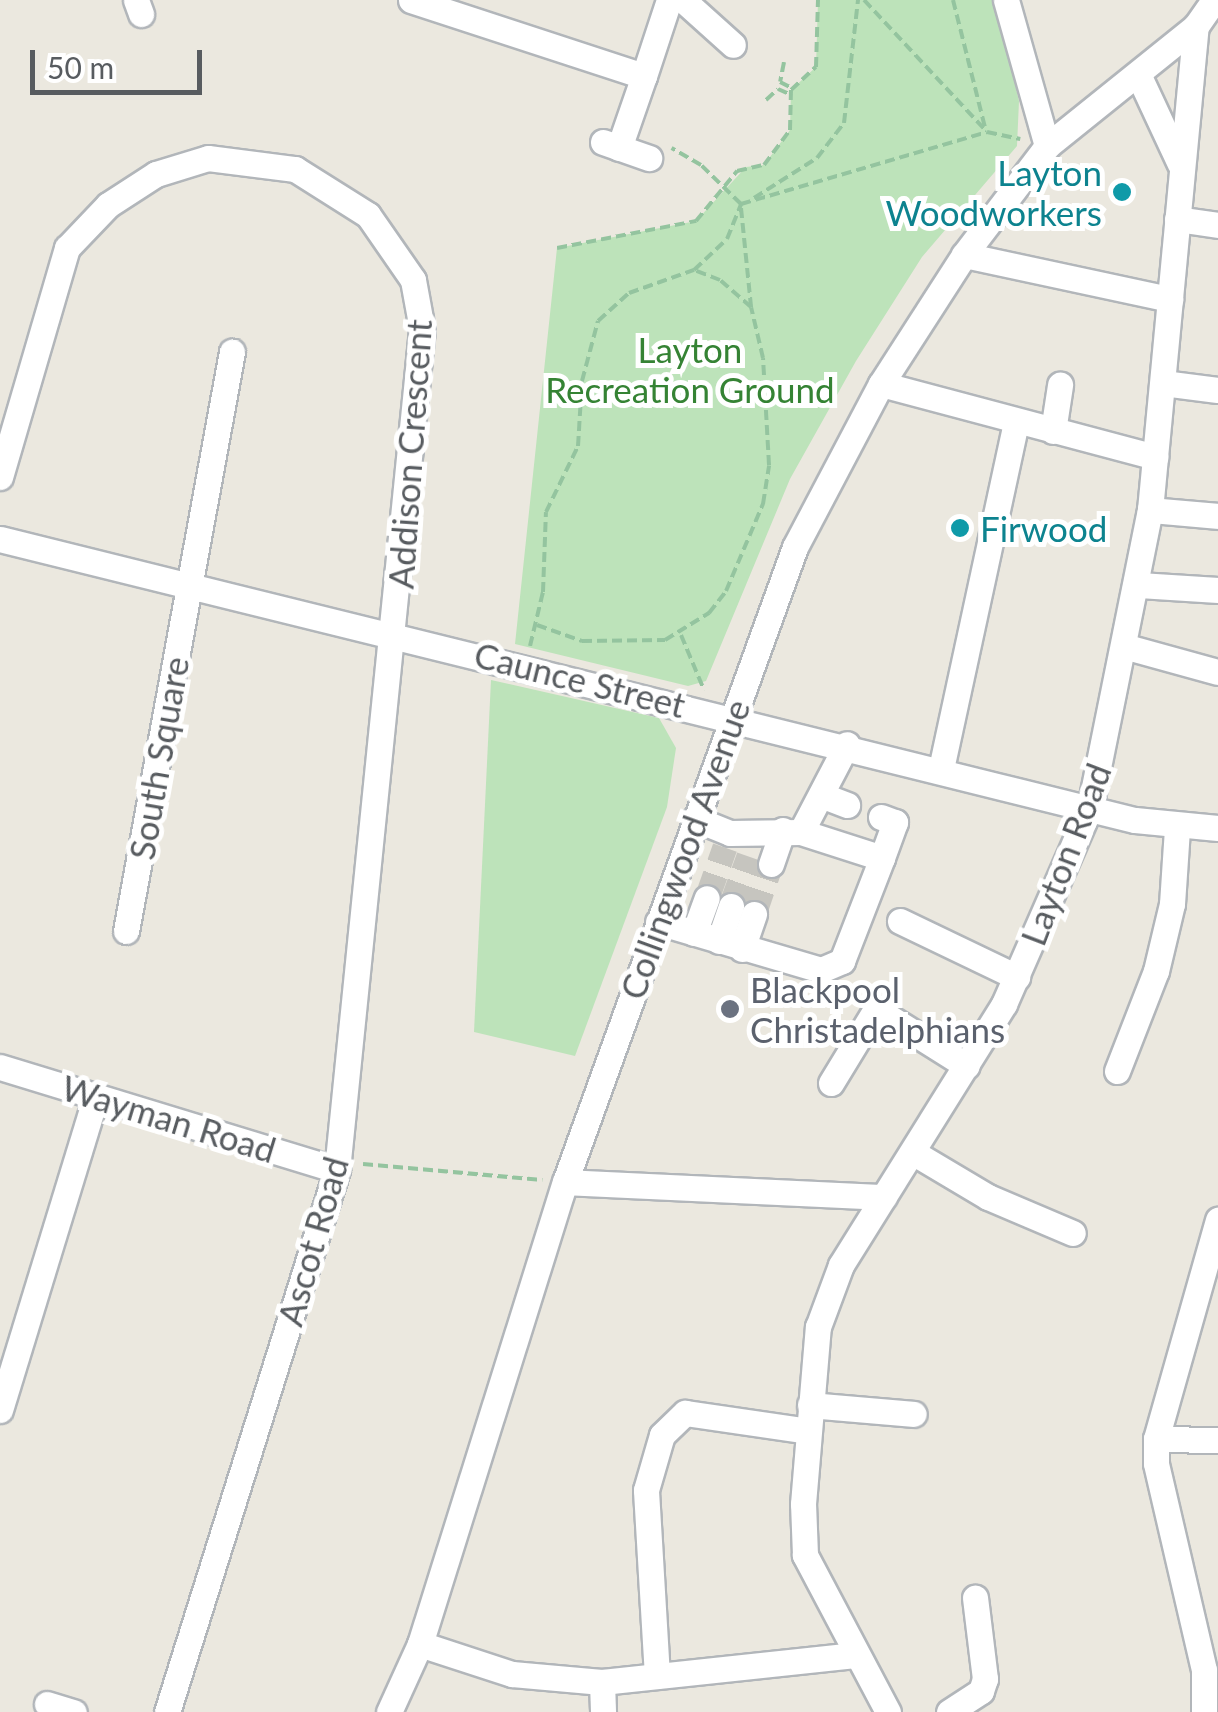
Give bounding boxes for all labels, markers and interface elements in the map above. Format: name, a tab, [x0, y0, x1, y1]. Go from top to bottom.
scale bar	[35, 30, 208, 92]
text: 50 m	[47, 49, 114, 85]
place label: Layton Woodworkers	[886, 151, 1102, 233]
marker: Layton Woodworkers	[1111, 181, 1133, 203]
street label: Addison Crescent	[379, 318, 439, 590]
park label: Layton Recreation Ground	[545, 328, 835, 410]
place label: Firwood	[980, 507, 1107, 549]
marker: Firwood	[949, 517, 971, 539]
street label: Caunce Street	[470, 633, 690, 725]
street label: South Square	[120, 653, 196, 863]
street label: Collingwood Avenue	[610, 693, 758, 1005]
street label: Layton Road	[1011, 757, 1119, 951]
place label: Blackpool Christadelphians	[750, 968, 1005, 1050]
marker: Blackpool Christadelphians	[719, 998, 741, 1020]
street label: Wayman Road	[57, 1066, 281, 1170]
street label: Ascot Road	[268, 1152, 356, 1330]

